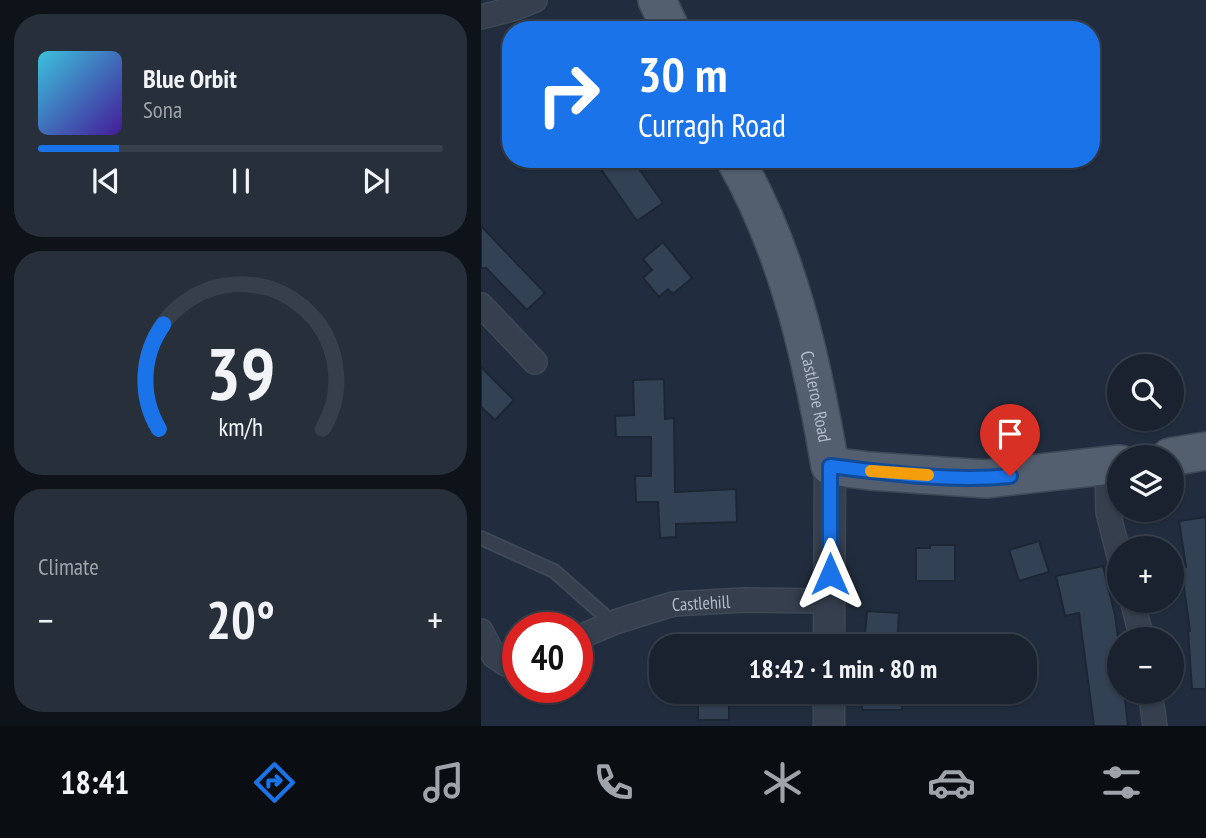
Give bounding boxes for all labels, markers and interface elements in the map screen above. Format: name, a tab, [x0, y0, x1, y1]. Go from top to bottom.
text: 30 m	[638, 42, 727, 106]
icon: right	[523, 49, 614, 140]
text: Blue Orbit	[143, 62, 237, 95]
text: Sona	[143, 95, 182, 124]
text: Curragh Road	[638, 104, 786, 146]
icon: previous	[87, 162, 125, 200]
icon: pause	[222, 162, 260, 200]
icon: next	[357, 162, 395, 200]
text: 39	[206, 325, 275, 419]
street label: Castleroe Road	[796, 348, 837, 444]
map controls	[1107, 354, 1184, 704]
button: search	[1107, 354, 1184, 431]
pin	[980, 404, 1040, 476]
text: km/h	[218, 411, 263, 443]
icon: arrive	[991, 415, 1029, 453]
button: layers	[1107, 445, 1184, 522]
button: +	[1107, 536, 1184, 613]
position arrow	[793, 537, 867, 611]
text: Climate	[38, 552, 99, 581]
text: 20°	[206, 586, 275, 653]
street label: Castlehill	[671, 589, 731, 616]
text: −	[38, 595, 54, 644]
text: +	[427, 595, 443, 644]
speed limit sign: 40	[502, 612, 593, 703]
button: −	[1107, 627, 1184, 704]
text: 18:42 · 1 min · 80 m	[749, 652, 937, 685]
icon: directions	[250, 758, 299, 807]
icon: music	[419, 758, 468, 807]
icon: phone	[589, 758, 638, 807]
icon: climate	[758, 758, 807, 807]
icon: car	[927, 758, 976, 807]
icon: filters	[1097, 758, 1146, 807]
text: 18:41	[60, 761, 129, 803]

